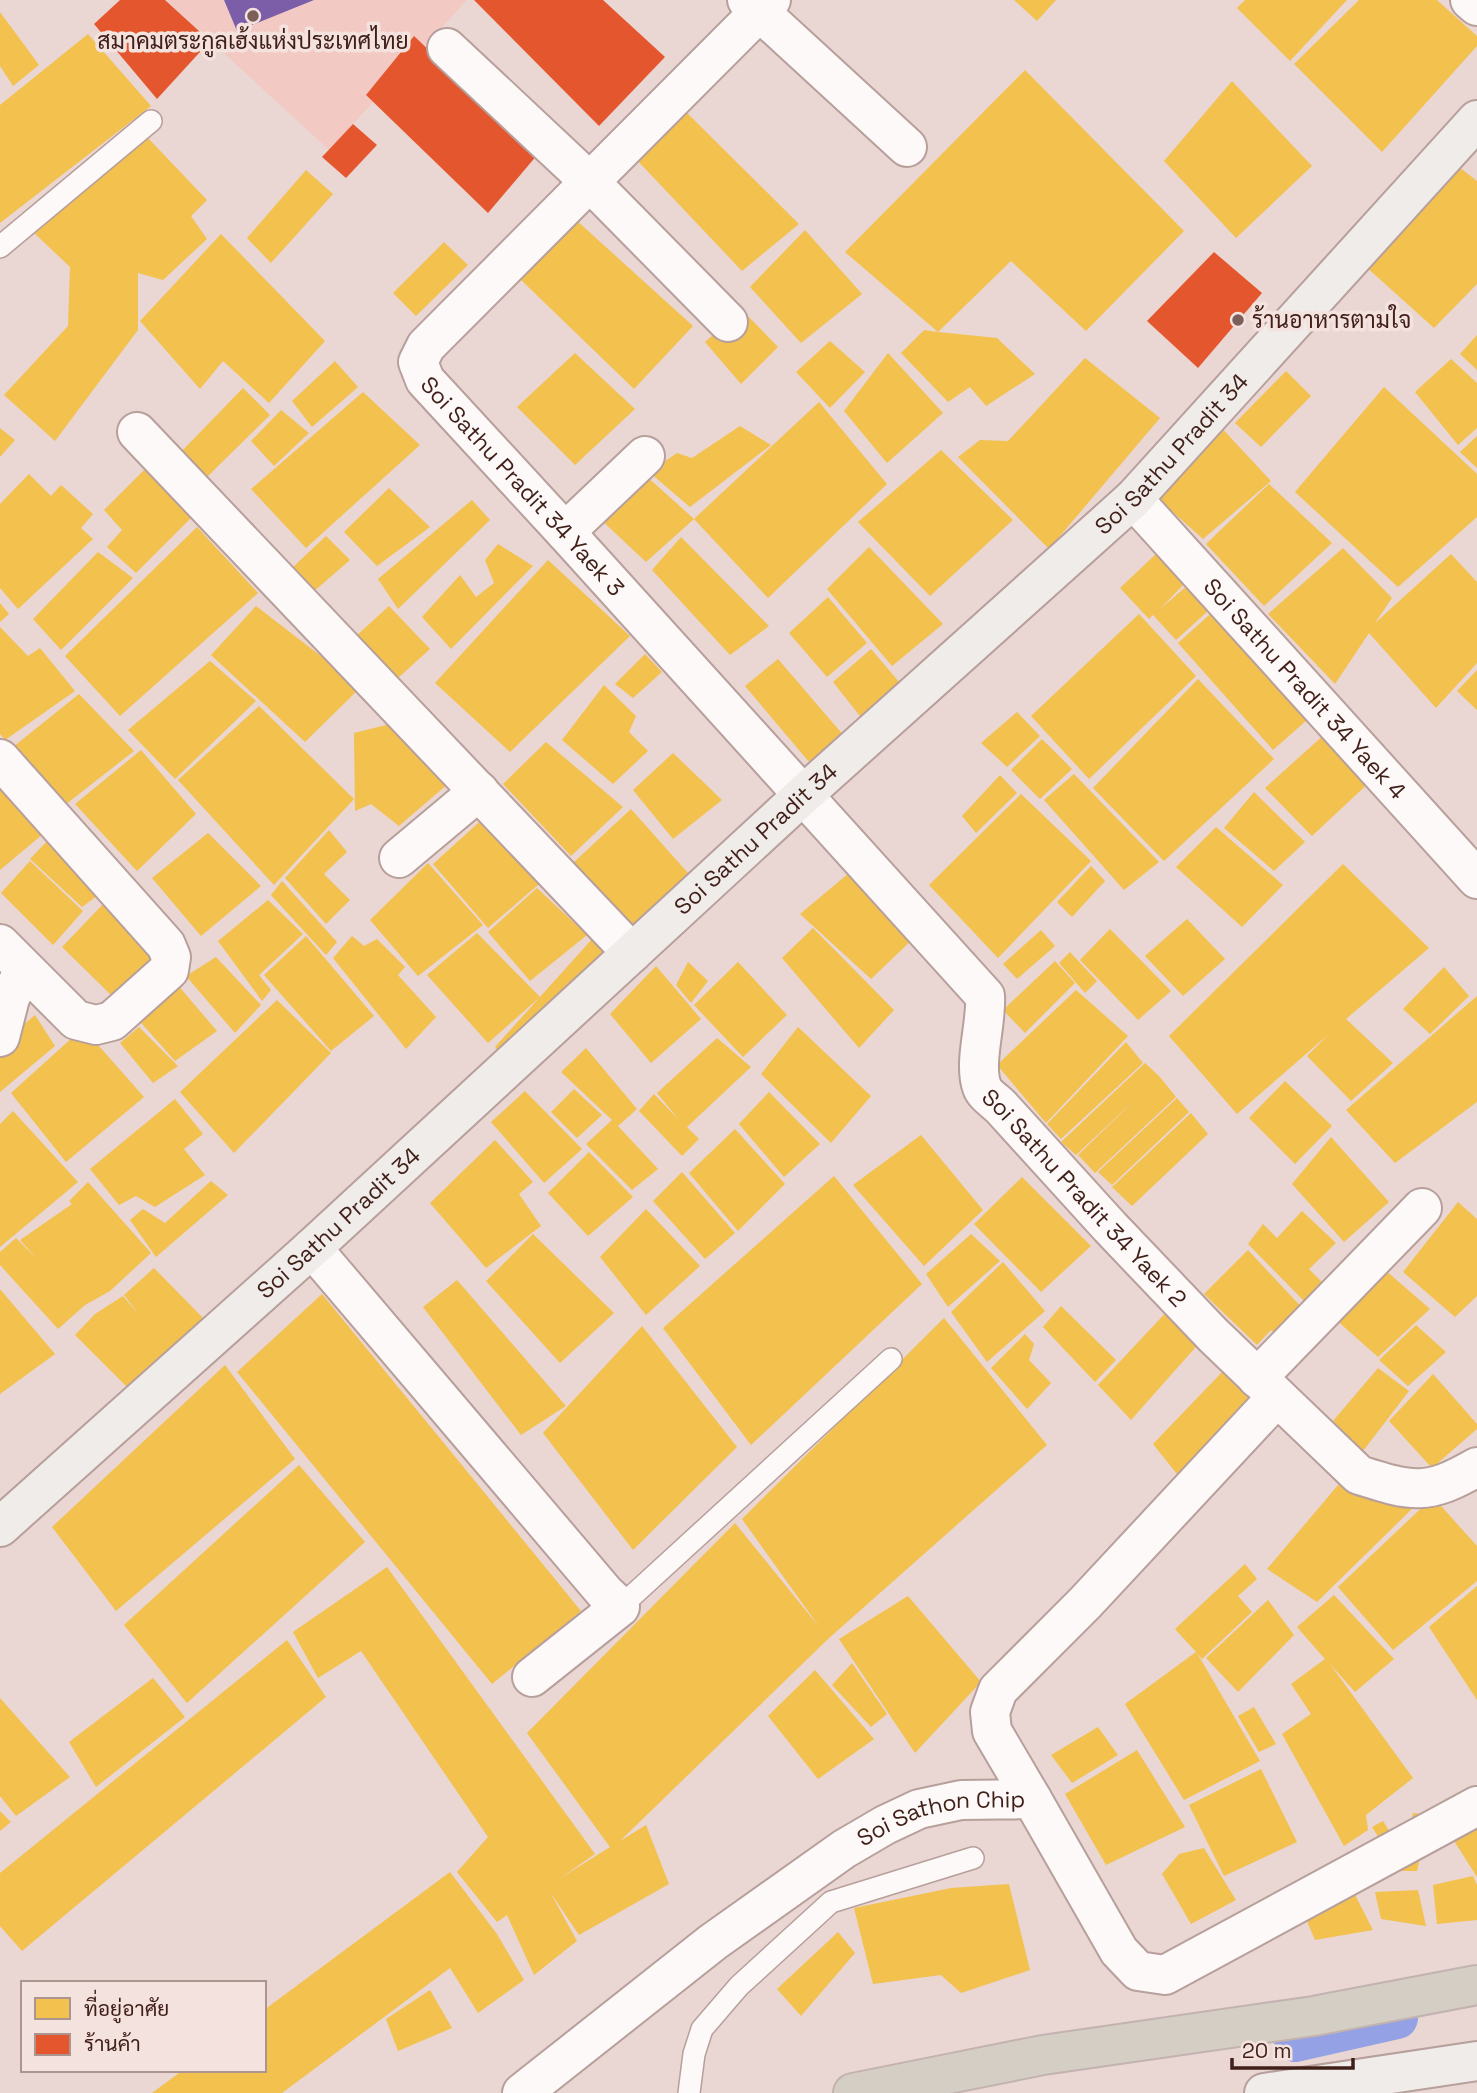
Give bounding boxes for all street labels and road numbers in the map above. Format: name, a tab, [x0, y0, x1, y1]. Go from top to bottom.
street label: Soi Sathu Pradit 34	[1088, 367, 1255, 541]
street label: Soi Sathu Pradit 34 Yaek 3	[414, 370, 631, 602]
street label: Soi Sathu Pradit 34 Yaek 4	[1197, 572, 1413, 806]
street label: Soi Sathu Pradit 34	[668, 756, 844, 921]
street label: Soi Sathu Pradit 34 Yaek 2	[976, 1082, 1193, 1313]
street label: Soi Sathu Pradit 34	[250, 1141, 427, 1305]
street label: Soi Sathon Chip	[852, 1784, 1025, 1853]

